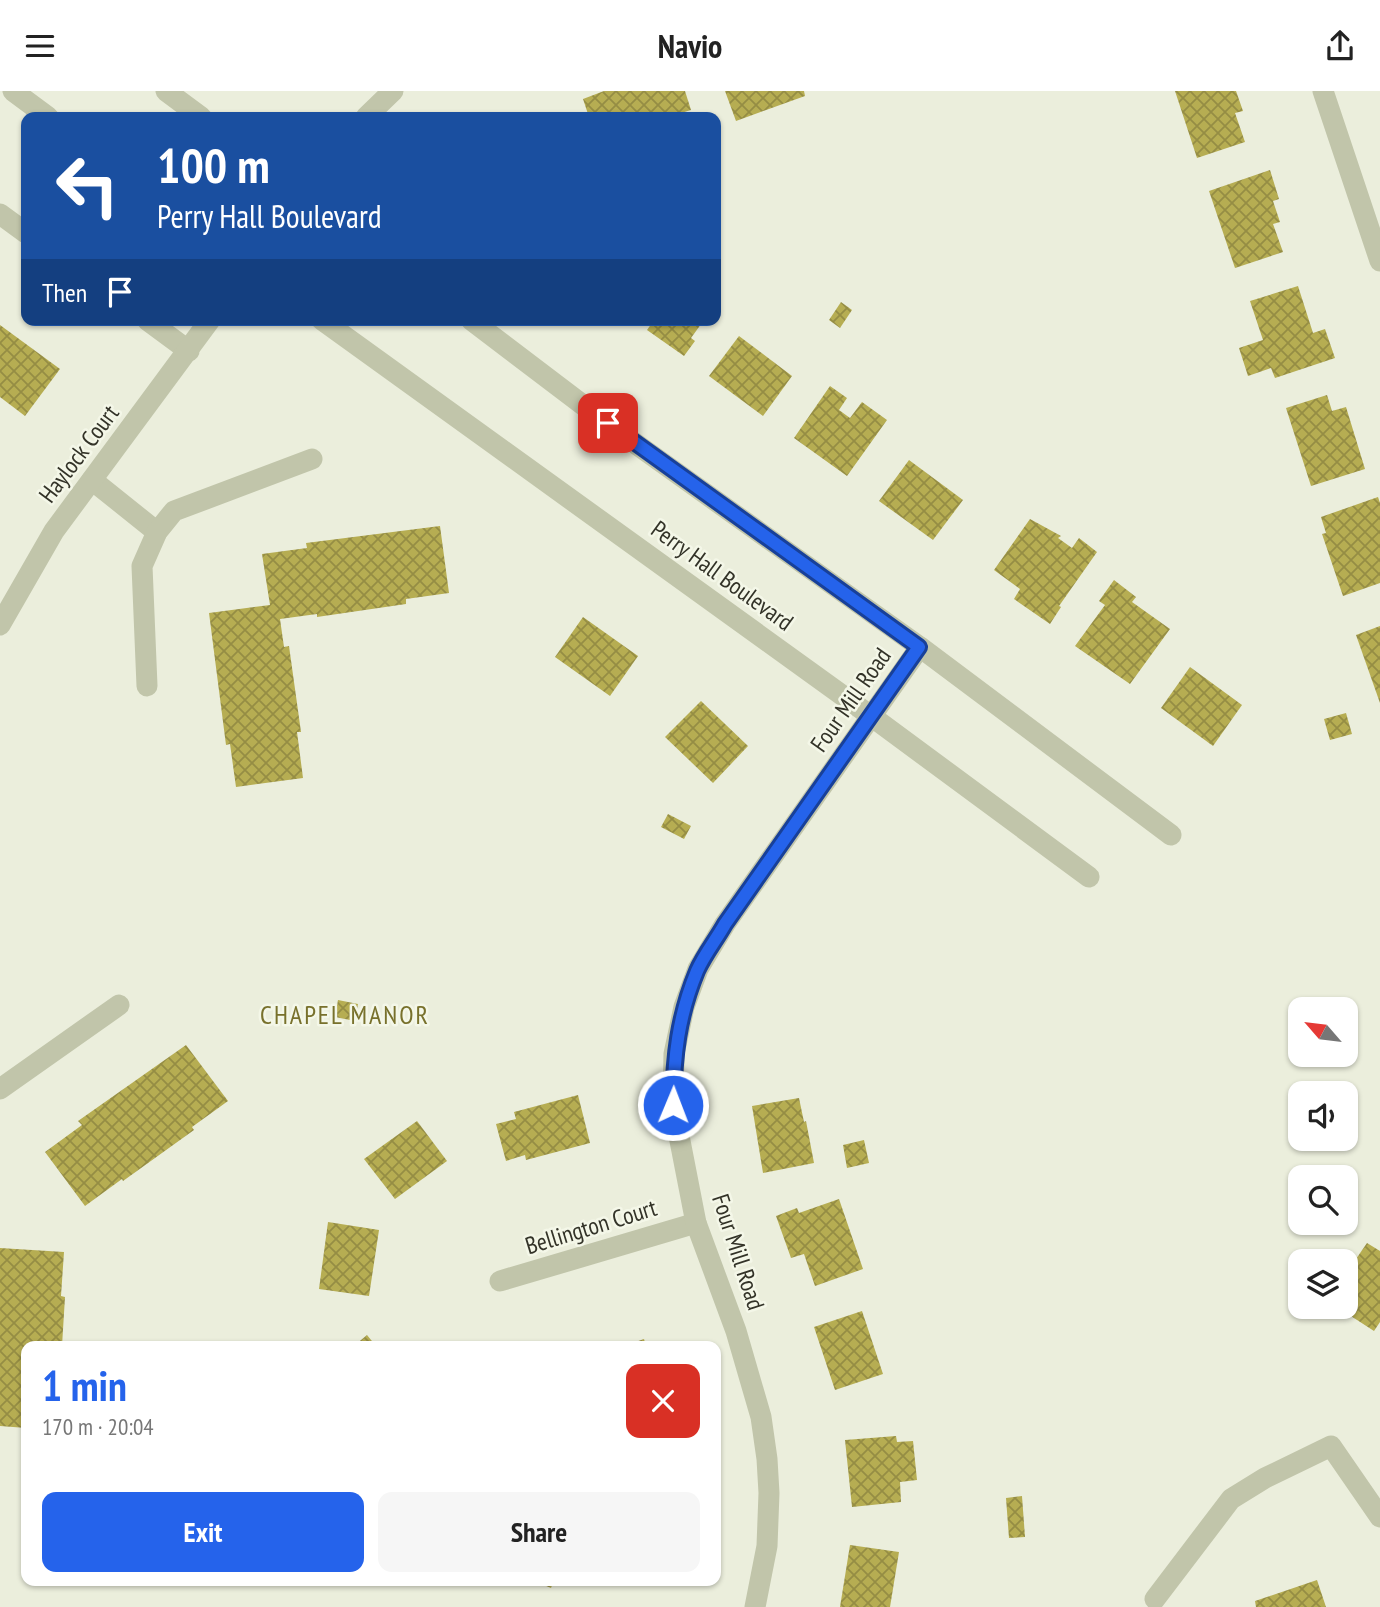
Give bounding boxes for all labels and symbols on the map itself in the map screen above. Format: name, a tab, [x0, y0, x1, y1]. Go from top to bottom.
pin	[578, 393, 638, 453]
street label: Haylock Court	[32, 398, 126, 509]
street label: Perry Hall Boulevard	[645, 514, 800, 638]
street label: Four Mill Road	[803, 642, 898, 758]
north arrow	[1288, 997, 1358, 1067]
district label: CHAPEL MANOR	[260, 998, 430, 1031]
position arrow	[636, 1068, 710, 1142]
street label: Four Mill Road	[705, 1190, 772, 1314]
street label: Bellington Court	[521, 1192, 661, 1261]

